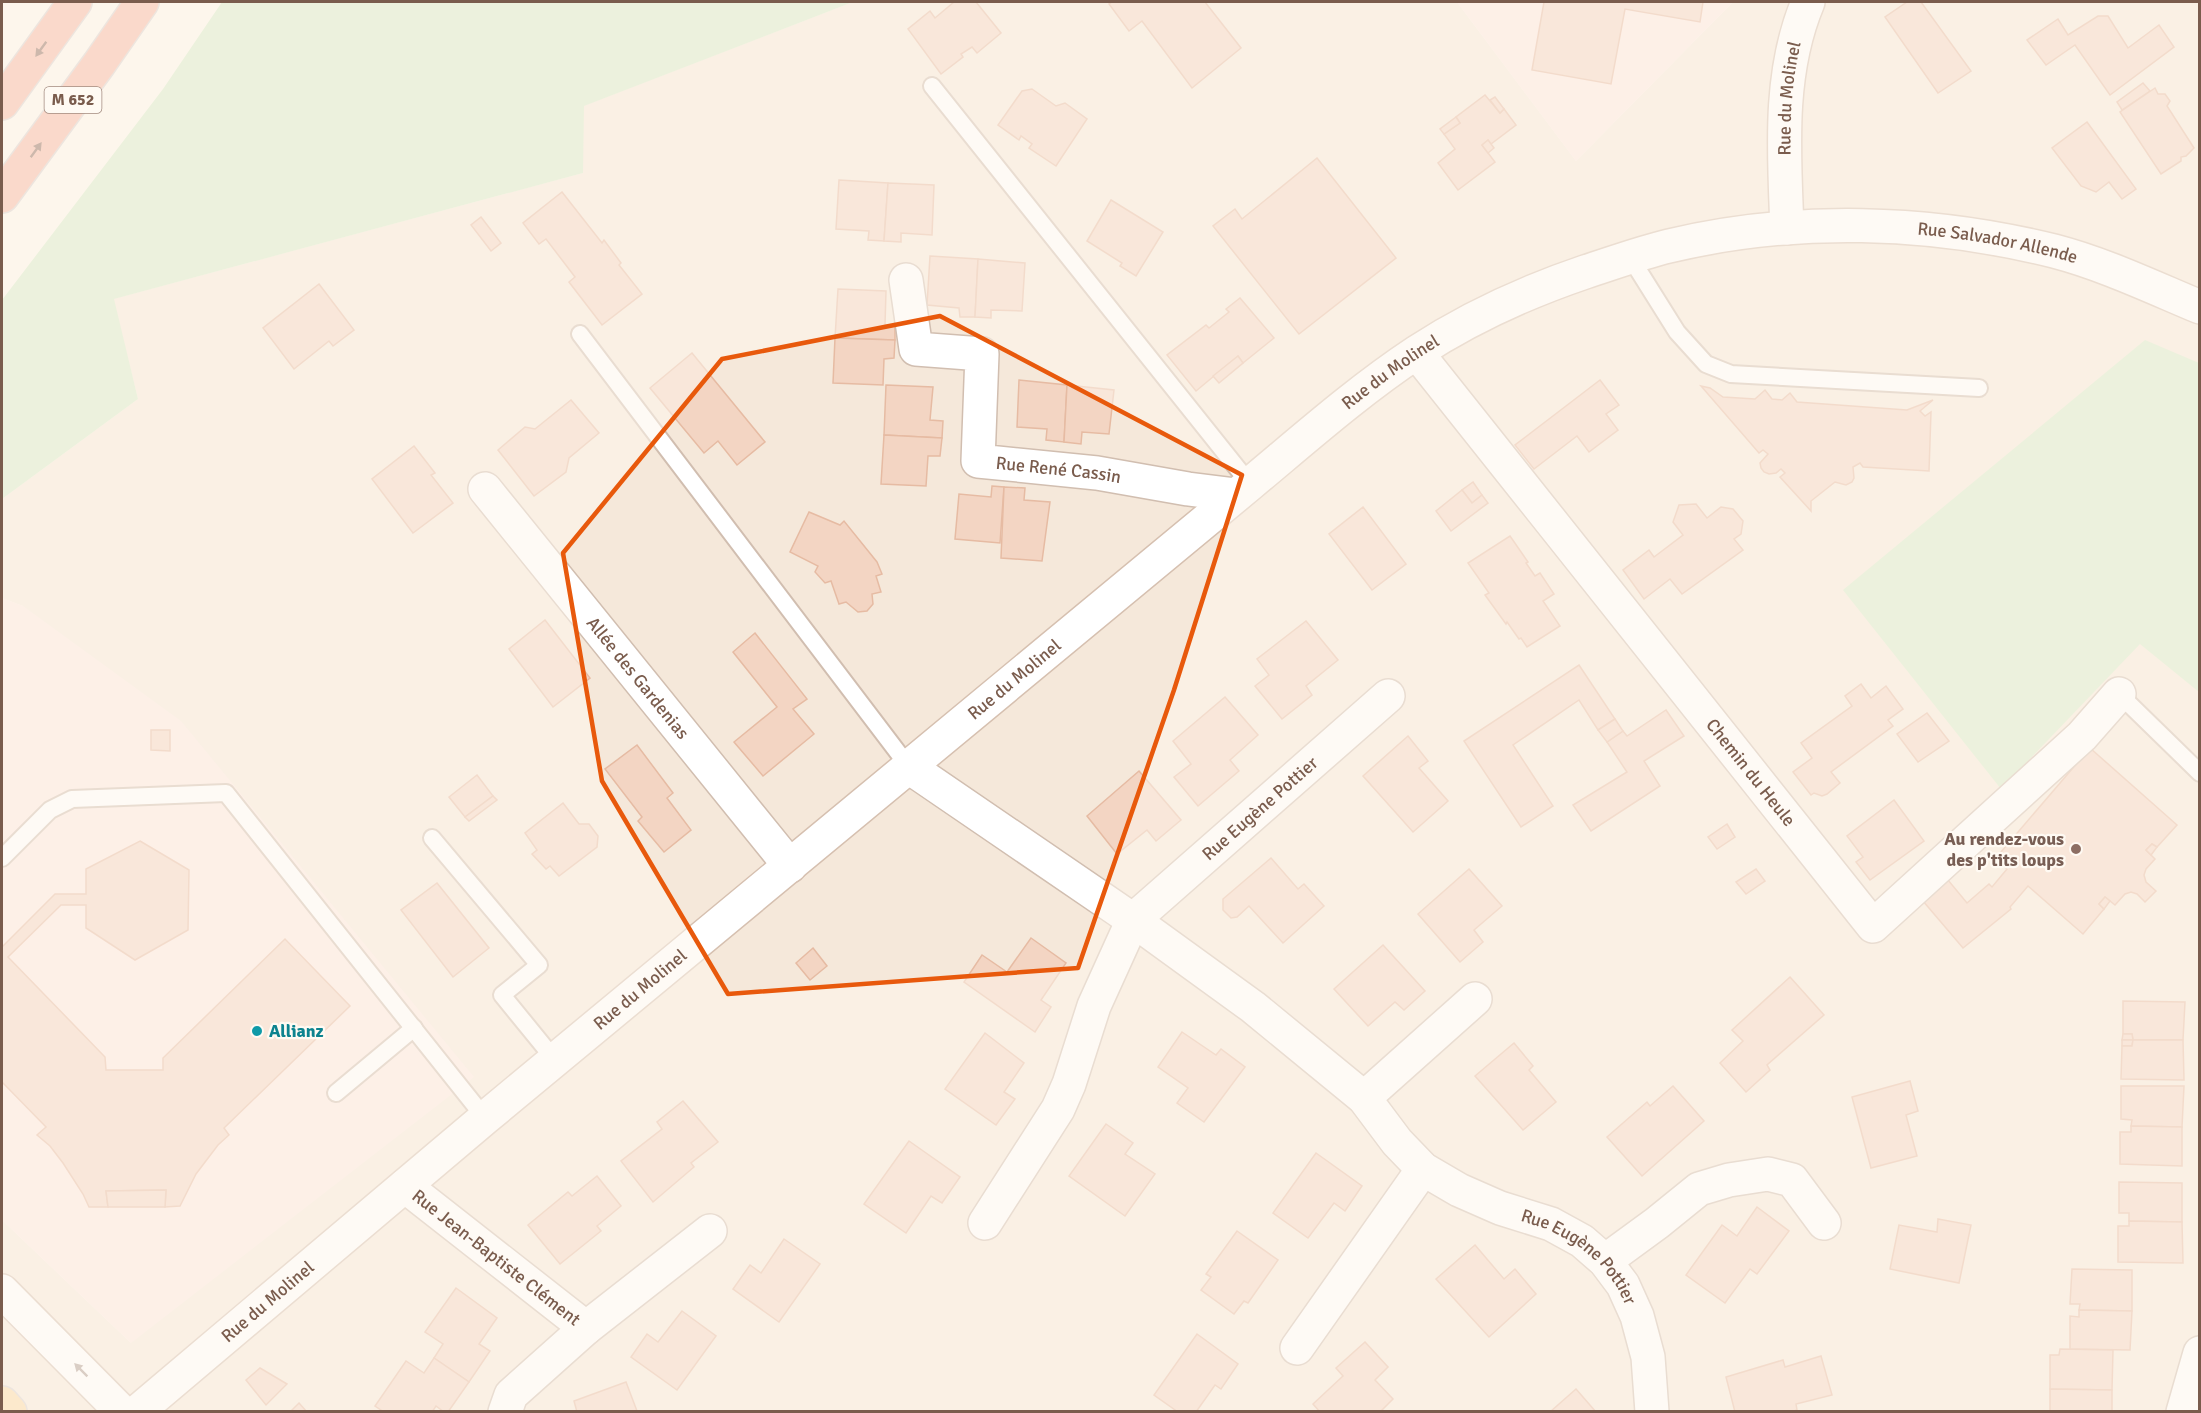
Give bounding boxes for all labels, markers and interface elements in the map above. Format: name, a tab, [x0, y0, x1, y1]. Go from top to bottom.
street label: Rue du Molinel	[1773, 39, 1806, 155]
one-way arrow	[35, 42, 47, 57]
road number: M 652	[44, 87, 101, 113]
one-way arrow	[30, 142, 42, 157]
street label: Rue Salvador Allende	[1916, 217, 2080, 268]
street label: Rue du Molinel	[1337, 330, 1443, 414]
street label: Rue René Cassin	[995, 452, 1123, 488]
street label: Allée des Gardenias	[582, 612, 694, 744]
street label: Rue du Molinel	[963, 634, 1065, 724]
street label: Chemin du Heule	[1701, 714, 1800, 831]
street label: Rue Eugène Pottier	[1198, 752, 1323, 865]
place label: Au rendez-vous des p'tits loups	[1944, 828, 2064, 871]
marker: Au rendez-vous des p'tits loups	[2069, 842, 2083, 856]
street label: Rue du Molinel	[589, 944, 691, 1035]
place label: Allianz	[269, 1020, 324, 1042]
marker: Allianz	[250, 1024, 264, 1038]
street label: Rue Jean-Baptiste Clément	[408, 1185, 585, 1330]
street label: Rue Eugène Pottier	[1518, 1204, 1641, 1308]
street label: Rue du Molinel	[217, 1256, 319, 1347]
one-way arrow	[73, 1363, 88, 1377]

